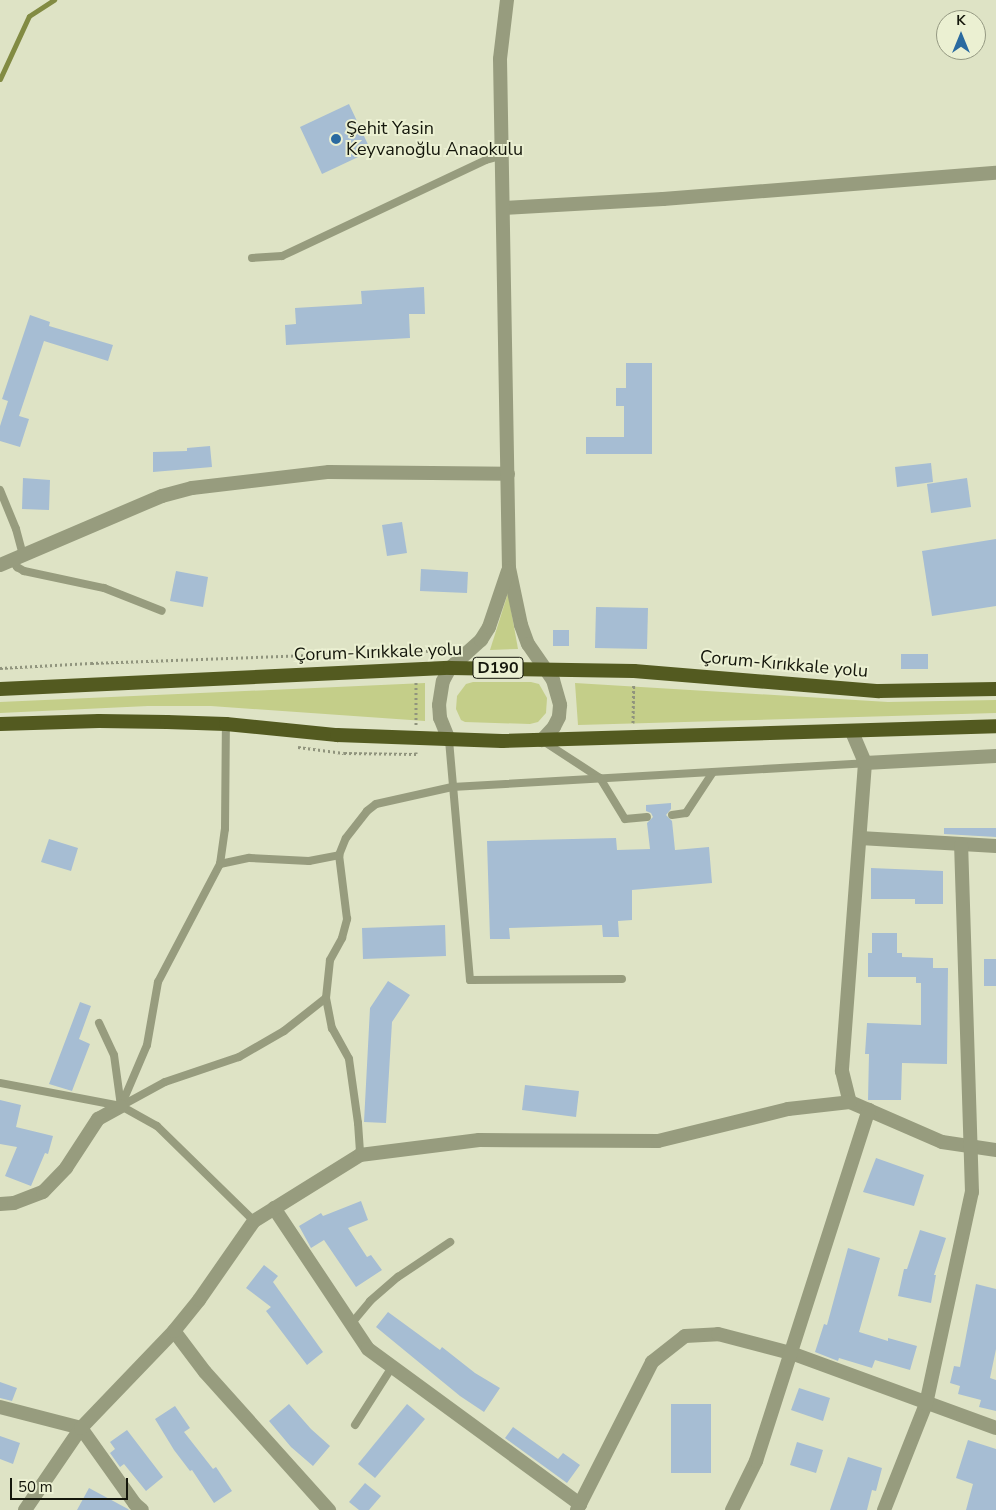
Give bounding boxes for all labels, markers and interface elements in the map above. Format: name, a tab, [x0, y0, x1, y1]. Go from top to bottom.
north arrow	[936, 10, 986, 60]
text: K	[956, 11, 966, 30]
place label: Şehit Yasin Keyvanoğlu Anaokulu	[346, 118, 523, 160]
marker: Şehit Yasin Keyvanoğlu Anaokulu	[330, 133, 342, 145]
street label: Çorum-Kırıkkale yolu	[293, 638, 463, 666]
street label: Çorum-Kırıkkale yolu	[699, 646, 869, 682]
road number: D190	[472, 654, 524, 681]
scale bar	[12, 1468, 130, 1500]
text: 50 m	[18, 1477, 53, 1497]

